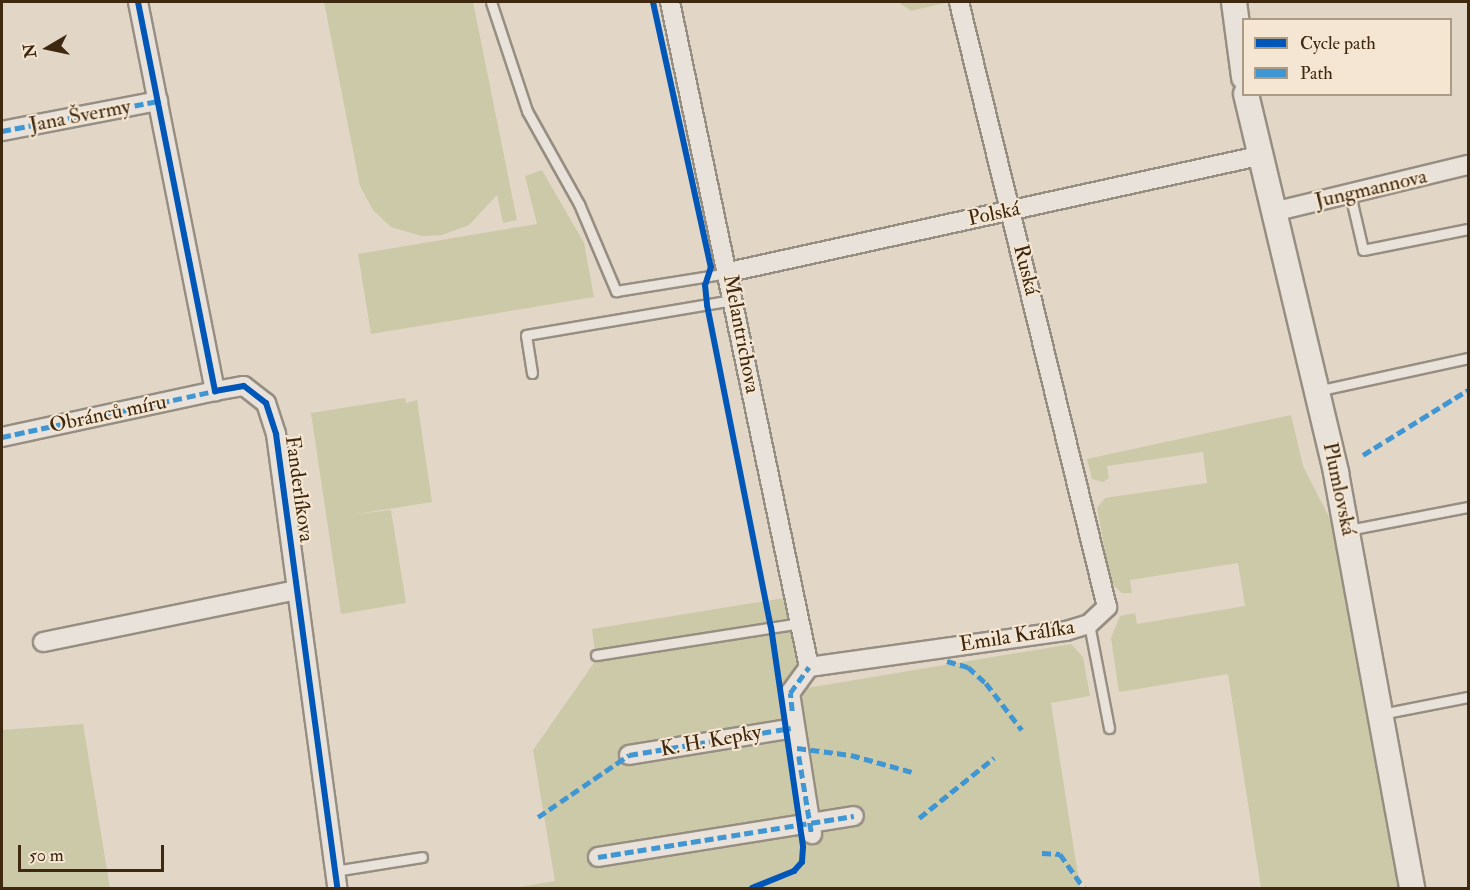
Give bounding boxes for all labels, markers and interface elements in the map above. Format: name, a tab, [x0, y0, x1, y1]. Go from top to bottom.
north arrow	[18, 18, 78, 78]
legend	[1242, 18, 1452, 96]
text: Cycle path	[1300, 32, 1376, 55]
text: N	[19, 42, 41, 59]
text: Path	[1300, 62, 1333, 85]
street label: Jana Švermy	[27, 94, 133, 138]
street label: Jungmannova	[1313, 164, 1429, 214]
street label: Polská	[966, 196, 1022, 232]
street label: Ruská	[1008, 242, 1044, 298]
street label: Melantrichova	[717, 272, 765, 396]
street label: Obránců míru	[47, 389, 169, 439]
street label: Fanderlíkova	[279, 434, 319, 544]
street label: Plumlovská	[1317, 440, 1361, 538]
street label: Emila Králíka	[958, 614, 1076, 658]
street label: K. H. Kepky	[658, 720, 764, 762]
scale bar	[21, 833, 166, 871]
text: 50 m	[29, 844, 64, 867]

